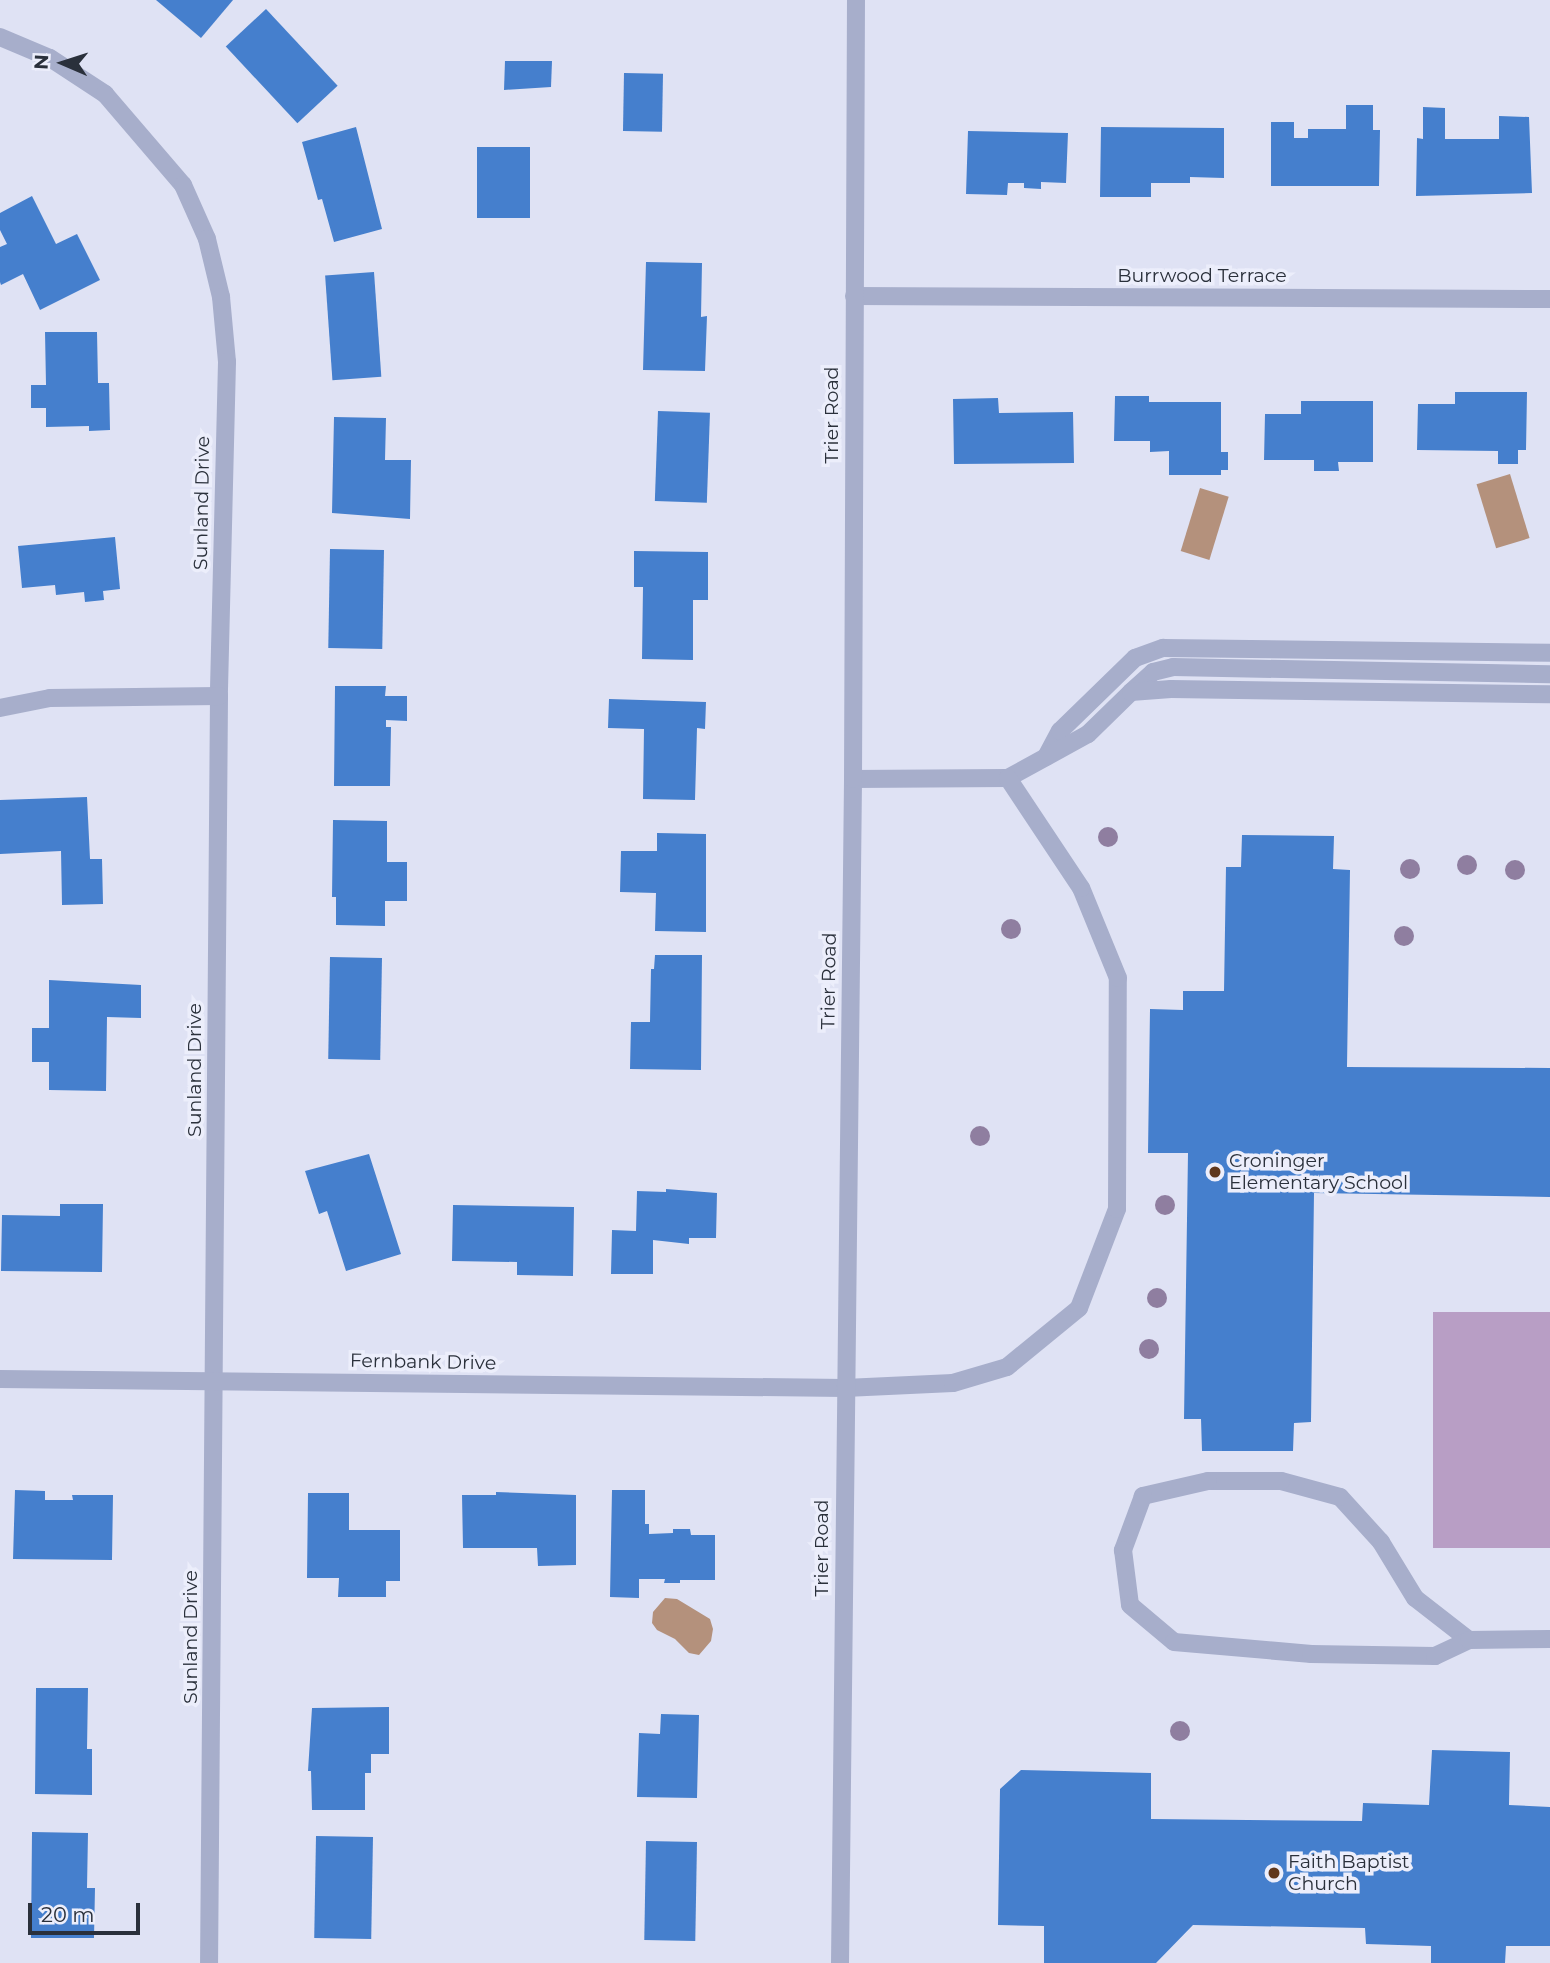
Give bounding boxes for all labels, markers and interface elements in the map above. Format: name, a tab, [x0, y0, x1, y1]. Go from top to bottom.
north arrow	[28, 28, 98, 98]
text: N	[30, 54, 53, 70]
street label: Burrwood Terrace	[1117, 265, 1287, 287]
street label: Trier Road	[821, 367, 843, 463]
street label: Sunland Drive	[189, 436, 215, 570]
street label: Trier Road	[817, 932, 841, 1030]
street label: Sunland Drive	[184, 1003, 206, 1137]
place label: Croninger Elementary School	[1229, 1150, 1408, 1194]
marker: Croninger Elementary School	[1207, 1164, 1223, 1180]
street label: Fernbank Drive	[350, 1349, 496, 1375]
street label: Trier Road	[811, 1500, 833, 1596]
street label: Sunland Drive	[180, 1570, 202, 1704]
place label: Faith Baptist Church	[1288, 1851, 1410, 1895]
marker: Faith Baptist Church	[1266, 1865, 1282, 1881]
scale bar	[32, 1890, 144, 1934]
text: 20 m	[41, 1902, 95, 1927]

